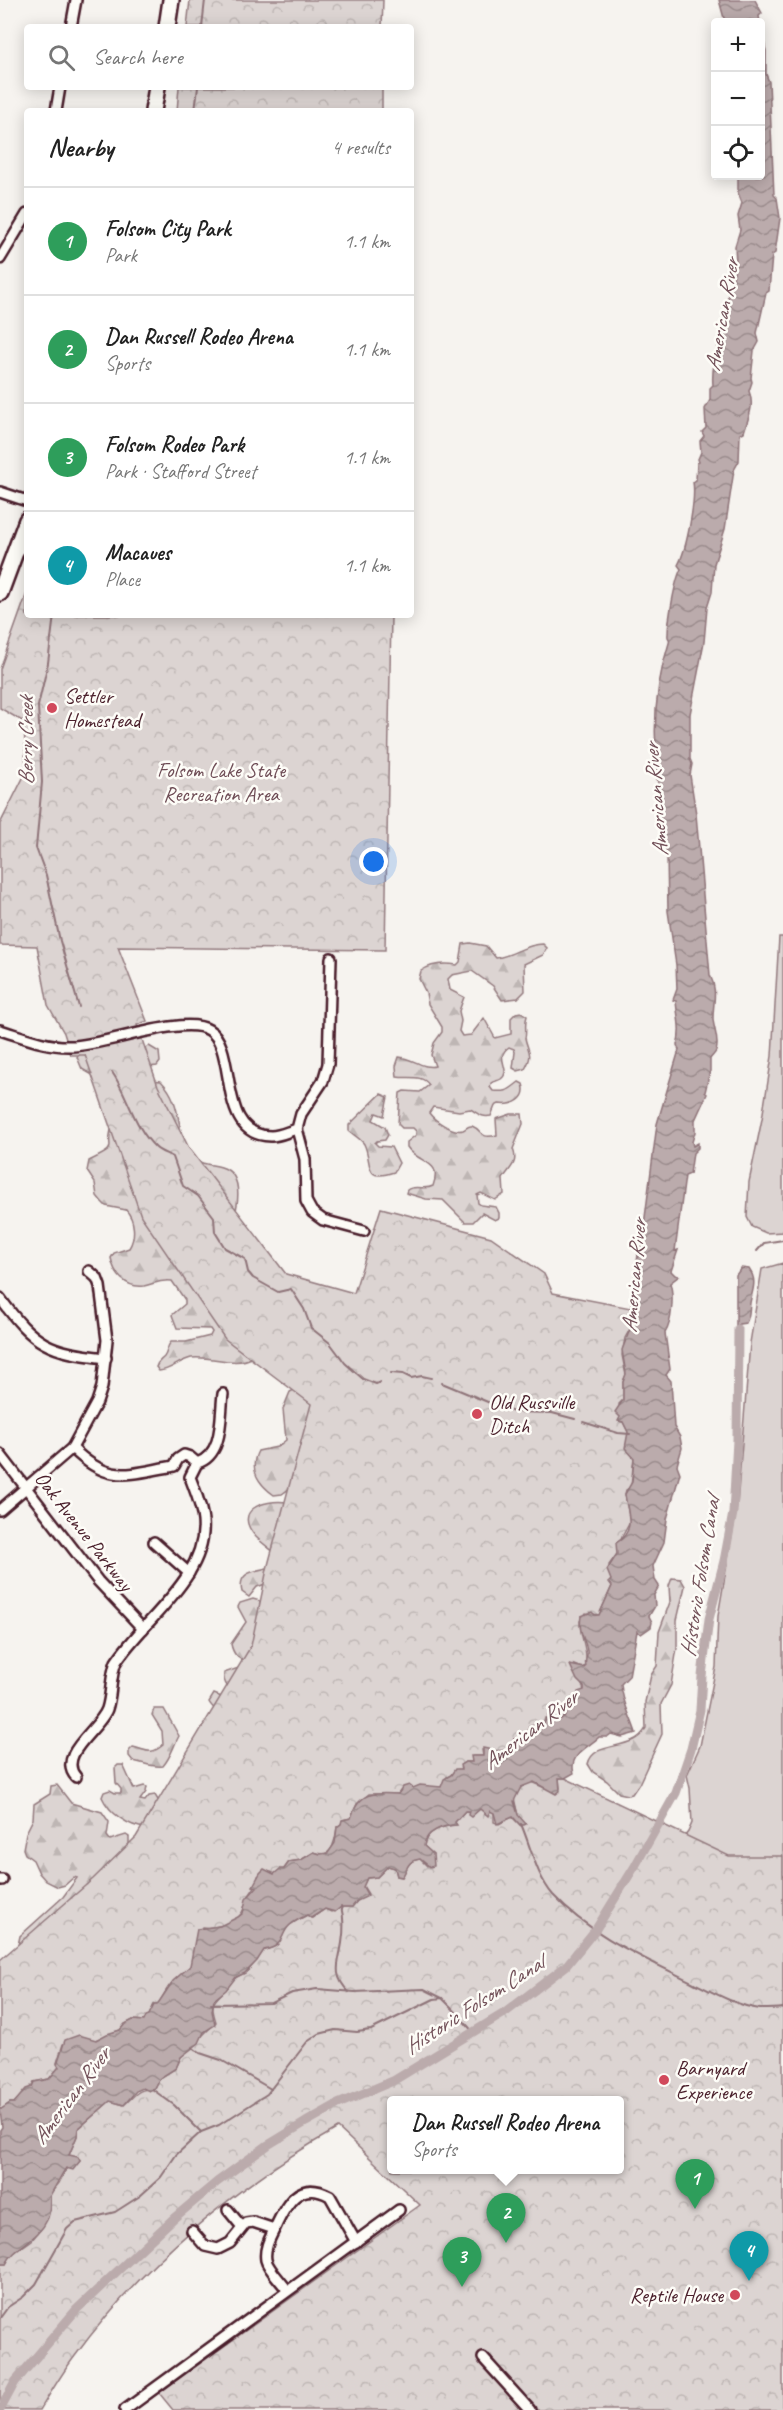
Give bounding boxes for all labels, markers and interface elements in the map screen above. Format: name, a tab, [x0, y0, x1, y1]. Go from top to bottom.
map controls	[711, 18, 765, 180]
button: +	[711, 18, 765, 72]
search box	[24, 24, 414, 90]
icon: search	[45, 41, 78, 74]
text: Search here	[93, 43, 183, 71]
button: −	[711, 72, 765, 126]
button: locate	[711, 126, 765, 180]
text: Nearby	[48, 131, 113, 164]
text: 4 results	[331, 135, 390, 160]
text: Folsom City Park	[105, 215, 231, 243]
text: 1	[63, 229, 72, 254]
text: 1.1 km	[344, 229, 390, 254]
text: Park	[105, 243, 137, 268]
water label: American River	[698, 253, 746, 373]
text: Dan Russell Rodeo Arena	[105, 323, 293, 351]
text: 2	[63, 337, 72, 362]
text: 1.1 km	[344, 337, 390, 362]
text: Sports	[105, 351, 150, 376]
text: Folsom Rodeo Park	[105, 431, 244, 459]
text: 3	[63, 445, 72, 470]
text: 1.1 km	[344, 445, 390, 470]
text: Park · Stafford Street	[105, 459, 256, 484]
text: Macaues	[105, 539, 171, 567]
text: 4	[63, 553, 72, 578]
text: 1.1 km	[344, 553, 390, 578]
text: Place	[105, 567, 140, 592]
place label: Settler Homestead	[64, 683, 144, 733]
water label: Berry Creek	[12, 693, 40, 785]
marker: Settler Homestead	[45, 701, 59, 715]
water label: American River	[637, 738, 675, 858]
park label: Folsom Lake State Recreation Area	[157, 757, 286, 807]
your location	[359, 847, 388, 876]
water label: American River	[615, 1214, 653, 1334]
place label: Old Russville Ditch	[489, 1389, 575, 1439]
marker: Old Russville Ditch	[470, 1407, 484, 1421]
street label: Oak Avenue Parkway	[29, 1466, 140, 1597]
water label: Historic Folsom Canal	[674, 1488, 728, 1659]
water label: American River	[477, 1682, 586, 1776]
water label: Historic Folsom Canal	[399, 1945, 555, 2061]
water label: American River	[26, 2039, 119, 2150]
place label: Barnyard Experience	[676, 2055, 753, 2105]
marker: Barnyard Experience	[657, 2073, 671, 2087]
popup	[387, 2096, 624, 2174]
text: Dan Russell Rodeo Arena	[412, 2109, 599, 2137]
text: Sports	[412, 2137, 457, 2162]
pin: 1	[676, 2160, 714, 2209]
pin: 2	[486, 2194, 526, 2243]
pin: 4	[730, 2232, 768, 2281]
pin: 3	[442, 2238, 482, 2287]
place label: Reptile House	[630, 2282, 724, 2308]
marker: Reptile House	[728, 2288, 742, 2302]

